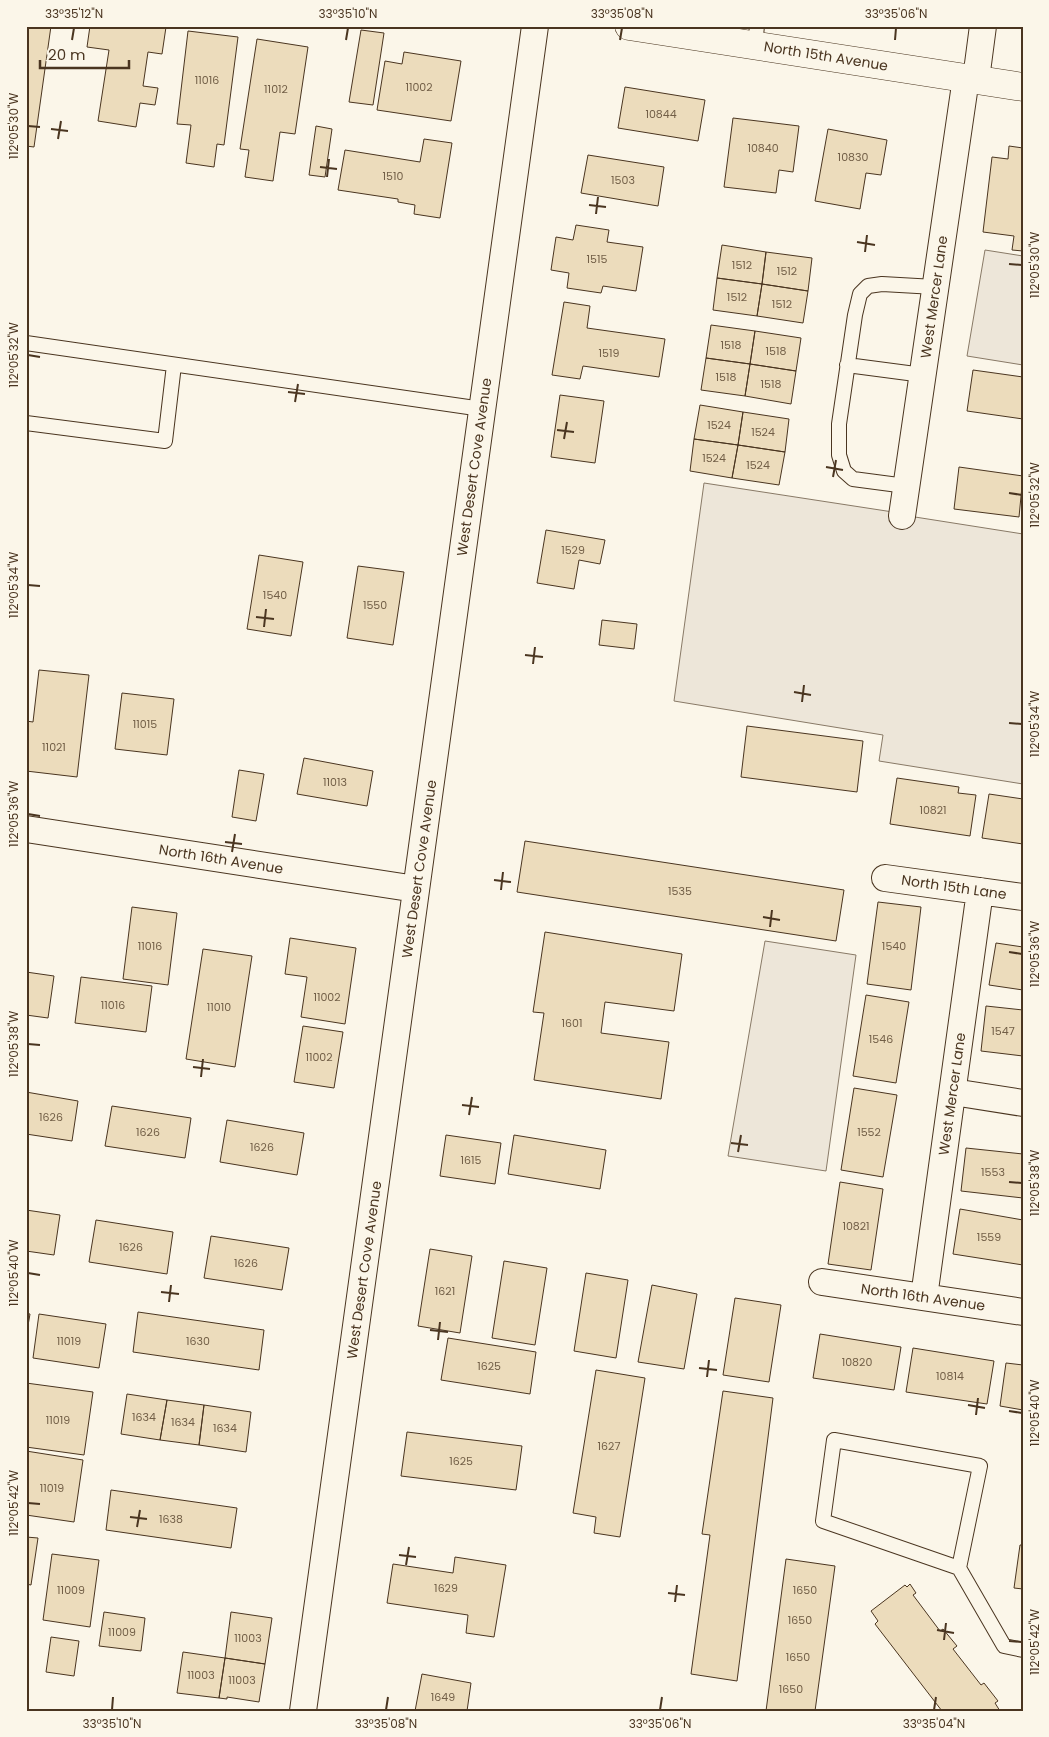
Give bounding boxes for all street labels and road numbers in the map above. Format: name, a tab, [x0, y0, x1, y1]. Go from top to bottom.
street label: North 15th Avenue	[762, 36, 890, 76]
street label: West Mercer Lane	[915, 234, 953, 360]
street label: West Desert Cove Avenue	[452, 376, 496, 557]
street label: West Desert Cove Avenue	[397, 778, 441, 959]
street label: North 16th Avenue	[157, 839, 285, 879]
street label: North 15th Lane	[900, 870, 1008, 904]
street label: West Mercer Lane	[933, 1031, 971, 1157]
street label: West Desert Cove Avenue	[342, 1179, 386, 1360]
street label: North 16th Avenue	[859, 1278, 987, 1316]

